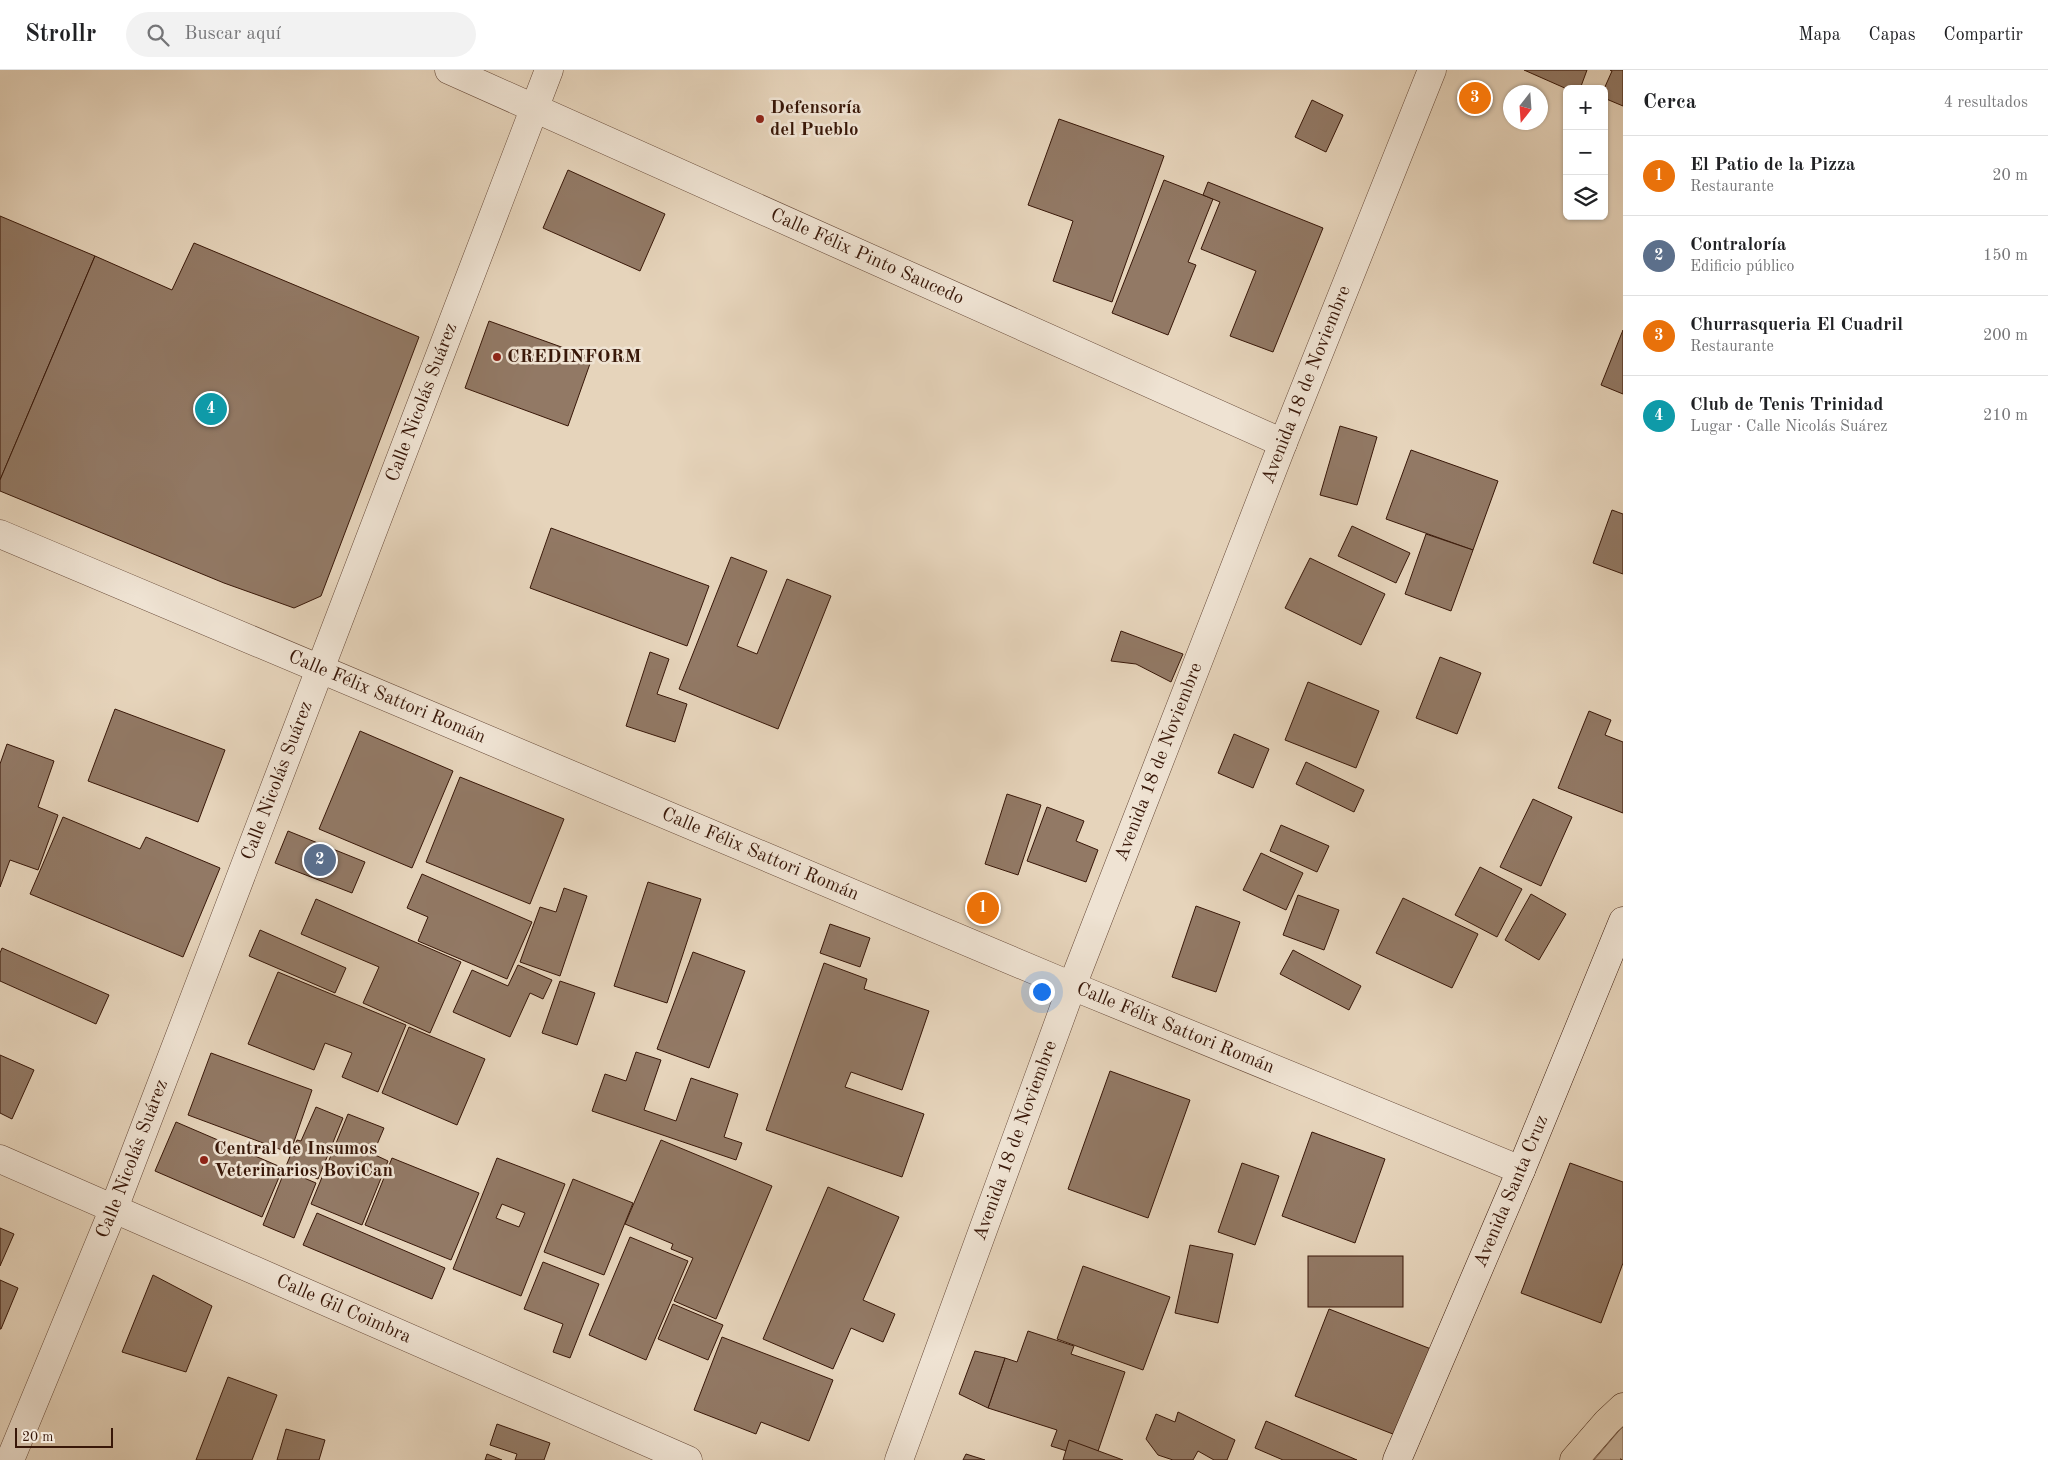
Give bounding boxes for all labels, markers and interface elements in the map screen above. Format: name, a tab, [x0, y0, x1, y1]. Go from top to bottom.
search box	[126, 12, 476, 57]
icon: search	[144, 21, 172, 49]
text: Strollr	[25, 23, 96, 47]
text: Buscar aquí	[184, 25, 281, 44]
text: Mapa	[1798, 26, 1841, 44]
text: Capas	[1869, 26, 1916, 44]
text: Compartir	[1944, 26, 2023, 44]
pin: 3	[1459, 79, 1491, 117]
north arrow	[1503, 85, 1548, 130]
map controls	[1563, 85, 1608, 220]
button: +	[1563, 85, 1608, 130]
text: Cerca	[1643, 92, 1696, 113]
text: 4 resultados	[1944, 95, 2028, 111]
place label: Defensoría del Pueblo	[770, 99, 862, 140]
marker: Defensoría del Pueblo	[754, 113, 766, 125]
button: −	[1563, 130, 1608, 175]
text: El Patio de la Pizza	[1690, 156, 1855, 175]
text: 1	[1654, 168, 1664, 184]
text: 20 m	[1992, 168, 2028, 184]
button: layers	[1563, 175, 1608, 220]
text: Restaurante	[1690, 179, 1774, 195]
street label: Calle Félix Pinto Saucedo	[767, 206, 967, 308]
text: Contraloría	[1690, 236, 1786, 255]
text: 2	[1654, 248, 1664, 264]
text: 150 m	[1983, 248, 2028, 264]
text: Edificio público	[1690, 259, 1794, 275]
street label: Avenida 18 de Noviembre	[1259, 283, 1354, 486]
text: Churrasqueria El Cuadril	[1690, 316, 1903, 335]
street label: Calle Nicolás Suárez	[383, 320, 461, 484]
text: 3	[1654, 328, 1664, 344]
text: 200 m	[1983, 328, 2028, 344]
text: Restaurante	[1690, 339, 1774, 355]
place label: CREDINFORM	[507, 348, 641, 367]
marker: CREDINFORM	[491, 351, 503, 363]
pin: 4	[195, 390, 227, 428]
text: Club de Tenis Trinidad	[1690, 396, 1884, 415]
text: 4	[1654, 408, 1664, 424]
text: 210 m	[1983, 408, 2028, 424]
text: Lugar · Calle Nicolás Suárez	[1690, 419, 1887, 435]
street label: Calle Félix Sattori Román	[286, 647, 488, 747]
street label: Avenida 18 de Noviembre	[1112, 660, 1206, 864]
street label: Calle Nicolás Suárez	[238, 699, 316, 863]
street label: Calle Félix Sattori Román	[659, 805, 862, 905]
pin: 2	[304, 841, 336, 879]
pin: 1	[967, 889, 999, 927]
your location	[1029, 979, 1055, 1005]
street label: Calle Félix Sattori Román	[1073, 979, 1277, 1077]
street label: Avenida 18 de Noviembre	[970, 1038, 1061, 1243]
street label: Calle Nicolás Suárez	[93, 1077, 172, 1241]
street label: Avenida Santa Cruz	[1471, 1113, 1552, 1270]
place label: Central de Insumos Veterinarios BoviCan	[214, 1140, 393, 1181]
marker: Central de Insumos Veterinarios BoviCan	[198, 1154, 210, 1166]
street label: Calle Gil Coimbra	[273, 1272, 414, 1347]
scale bar	[15, 1425, 112, 1448]
text: 20 m	[22, 1430, 53, 1444]

